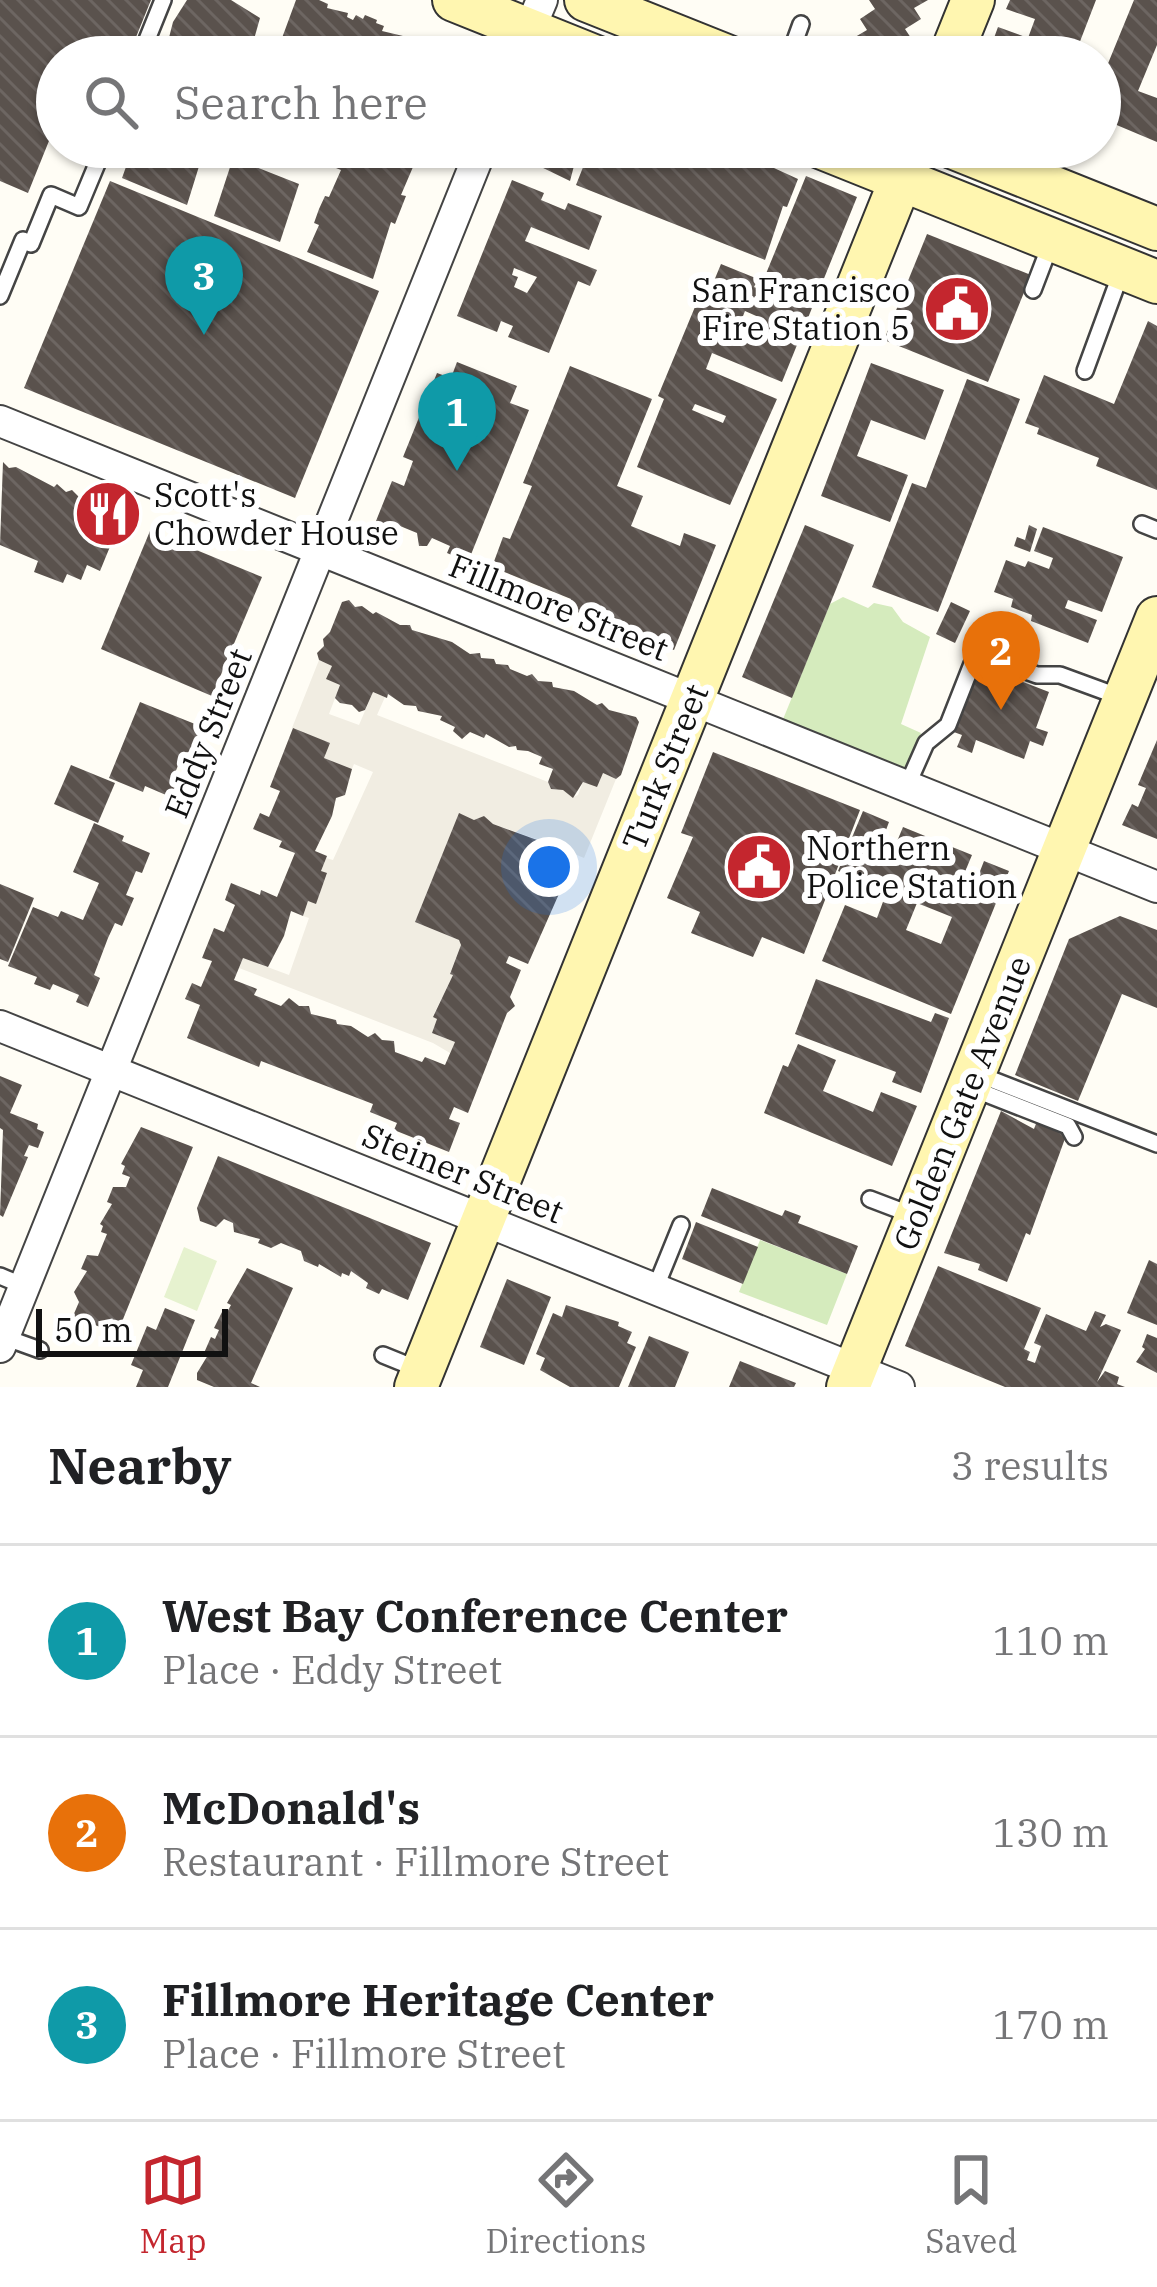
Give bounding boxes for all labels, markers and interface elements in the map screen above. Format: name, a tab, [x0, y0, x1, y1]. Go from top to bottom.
search box	[36, 36, 1121, 168]
icon: search	[78, 69, 144, 135]
text: Search here	[174, 73, 428, 131]
pin: 3	[165, 236, 243, 335]
place label: San Francisco Fire Station 5	[691, 268, 910, 349]
public building icon: San Francisco Fire Station 5	[922, 274, 992, 344]
pin: 1	[418, 372, 496, 471]
place label: Scott's Chowder House	[154, 473, 399, 554]
restaurant icon: Scott's Chowder House	[73, 479, 143, 549]
street label: Fillmore Street	[443, 543, 675, 670]
pin: 2	[962, 611, 1040, 710]
street label: Eddy Street	[154, 642, 261, 824]
street label: Turk Street	[612, 677, 717, 856]
place label: Northern Police Station	[806, 826, 1017, 907]
public building icon: Northern Police Station	[724, 832, 794, 902]
your location	[519, 837, 579, 897]
street label: Golden Gate Avenue	[883, 949, 1040, 1256]
street label: Steiner Street	[356, 1113, 570, 1232]
scale bar	[36, 1303, 228, 1356]
text: 50 m	[54, 1308, 133, 1351]
text: Nearby	[48, 1432, 232, 1498]
text: 3 results	[951, 1440, 1109, 1491]
text: West Bay Conference Center	[162, 1586, 788, 1644]
text: 1	[75, 1615, 99, 1666]
text: 110 m	[993, 1615, 1109, 1666]
text: Place · Eddy Street	[162, 1644, 502, 1695]
text: McDonald's	[162, 1778, 420, 1836]
text: 2	[75, 1807, 99, 1858]
text: 130 m	[993, 1807, 1109, 1858]
text: Restaurant · Fillmore Street	[162, 1836, 669, 1887]
text: Fillmore Heritage Center	[162, 1970, 714, 2028]
text: 3	[75, 1999, 99, 2050]
text: 170 m	[993, 1999, 1109, 2050]
text: Place · Fillmore Street	[162, 2028, 566, 2079]
tab: Map	[139, 2147, 206, 2262]
tab: Directions	[485, 2147, 646, 2262]
tab: Saved	[925, 2147, 1018, 2262]

